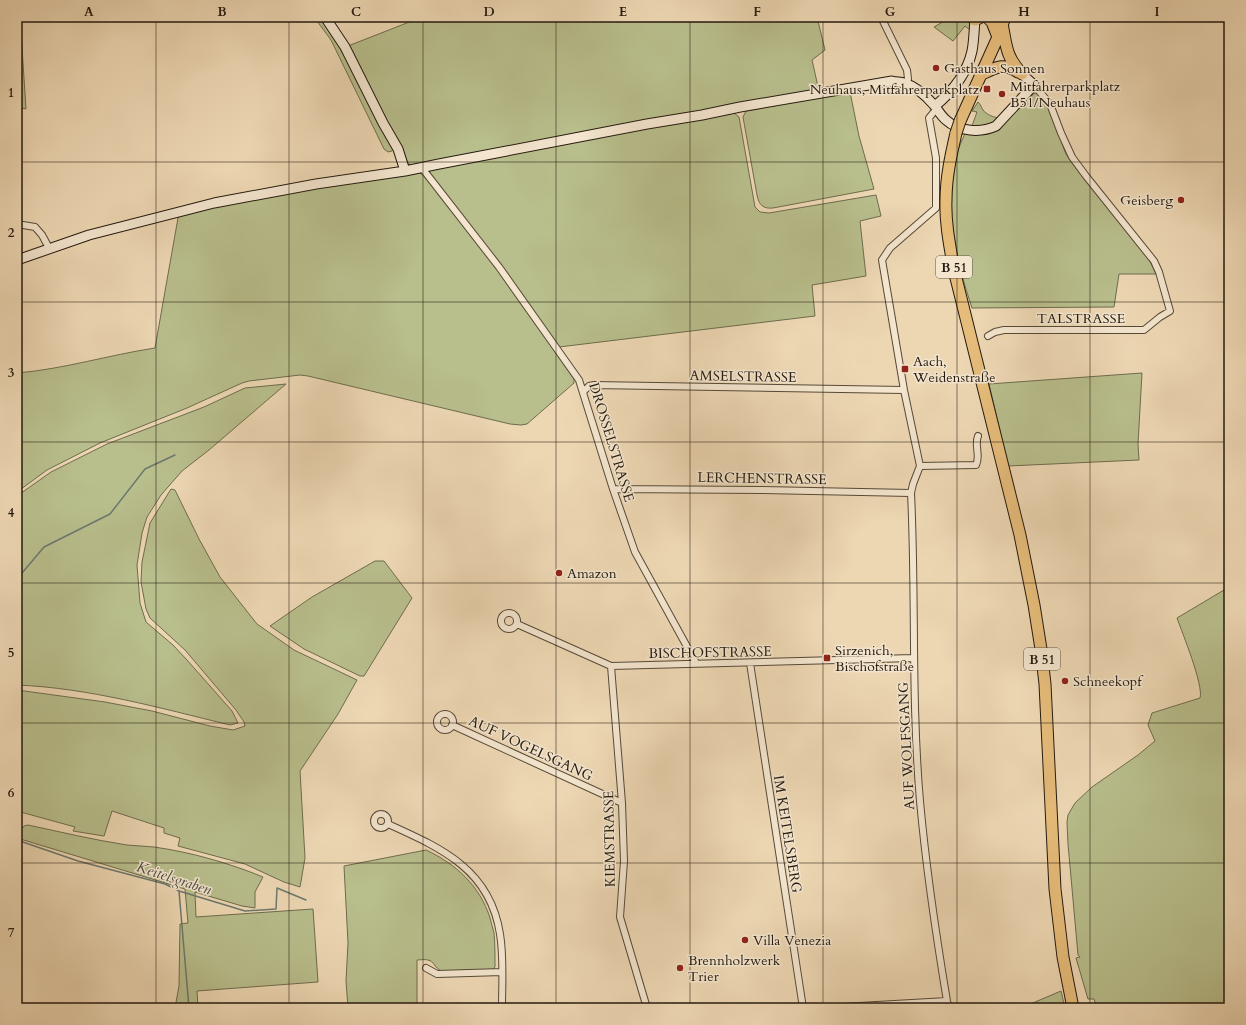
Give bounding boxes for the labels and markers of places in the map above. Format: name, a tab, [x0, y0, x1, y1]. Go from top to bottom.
place label: Gasthaus Sonnen	[944, 59, 1045, 78]
marker: Gasthaus Sonnen	[931, 63, 941, 73]
place label: Mitfahrerparkplatz B51/Neuhaus	[1010, 77, 1121, 112]
place label: Neuhaus, Mitfahrerparkplatz	[810, 80, 980, 99]
marker: Neuhaus, Mitfahrerparkplatz	[982, 84, 992, 94]
marker: Mitfahrerparkplatz B51/Neuhaus	[997, 89, 1007, 99]
place label: Geisberg	[1120, 191, 1173, 210]
marker: Geisberg	[1176, 195, 1186, 205]
place label: Aach, Weidenstraße	[912, 352, 995, 387]
marker: Aach, Weidenstraße	[900, 364, 910, 374]
place label: Amazon	[567, 564, 617, 583]
marker: Amazon	[554, 568, 564, 578]
place label: Sirzenich, Bischofstraße	[835, 641, 914, 676]
marker: Sirzenich, Bischofstraße	[822, 653, 832, 663]
place label: Schneekopf	[1073, 672, 1144, 691]
marker: Schneekopf	[1060, 676, 1070, 686]
place label: Villa Venezia	[753, 931, 831, 950]
marker: Villa Venezia	[740, 935, 750, 945]
place label: Brennholzwerk Trier	[688, 951, 781, 986]
marker: Brennholzwerk Trier	[675, 963, 685, 973]

